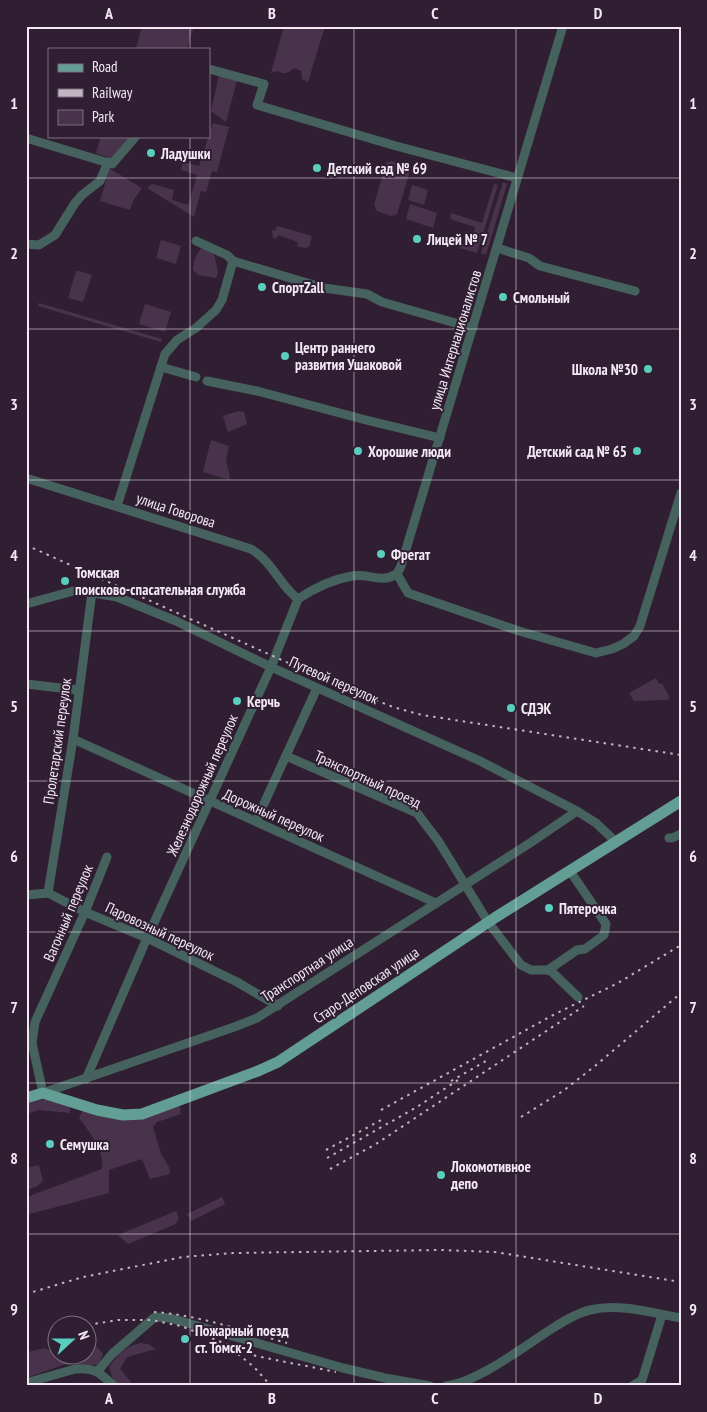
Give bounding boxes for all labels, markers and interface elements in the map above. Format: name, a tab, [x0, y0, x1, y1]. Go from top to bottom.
text: A	[104, 3, 114, 23]
text: B	[268, 3, 276, 23]
text: C	[431, 3, 439, 23]
text: D	[594, 3, 603, 23]
legend	[48, 48, 210, 138]
text: Road	[92, 57, 118, 76]
text: Railway	[92, 83, 133, 102]
text: 1	[10, 93, 18, 113]
text: 1	[689, 93, 697, 113]
text: Park	[92, 107, 114, 126]
place label: Ладушки	[160, 144, 211, 163]
marker: Ладушки	[145, 147, 157, 159]
place label: Детский сад № 69	[327, 159, 427, 178]
marker: Детский сад № 69	[311, 162, 323, 174]
place label: Лицей № 7	[426, 230, 488, 249]
marker: Лицей № 7	[411, 233, 423, 245]
text: 2	[10, 243, 18, 263]
text: 2	[689, 243, 697, 263]
street label: улица Интернационалистов	[425, 268, 485, 412]
place label: СпортZall	[272, 278, 324, 297]
marker: СпортZall	[256, 281, 268, 293]
place label: Смольный	[513, 288, 570, 307]
marker: Смольный	[497, 291, 509, 303]
place label: Центр раннего развития Ушаковой	[295, 338, 402, 374]
marker: Центр раннего развития Ушаковой	[279, 350, 291, 362]
place label: Школа №30	[572, 360, 638, 379]
marker: Школа №30	[642, 363, 654, 375]
text: 3	[10, 394, 18, 414]
text: 3	[689, 394, 697, 414]
place label: Хорошие люди	[368, 442, 451, 461]
place label: Детский сад № 65	[527, 442, 627, 461]
marker: Хорошие люди	[352, 445, 364, 457]
marker: Детский сад № 65	[631, 445, 643, 457]
street label: улица Говорова	[134, 488, 218, 532]
text: 4	[10, 545, 18, 565]
place label: Фрегат	[391, 545, 431, 564]
text: 4	[689, 545, 697, 565]
marker: Фрегат	[375, 548, 387, 560]
place label: Томская поисково-спасательная служба	[75, 563, 246, 599]
marker: Томская поисково-спасательная служба	[59, 575, 71, 587]
street label: Путевой переулок	[286, 652, 382, 708]
street label: Пролетарский переулок	[39, 677, 75, 805]
place label: Керчь	[247, 692, 280, 711]
marker: Керчь	[231, 695, 243, 707]
text: 5	[10, 696, 18, 716]
text: 5	[689, 696, 697, 716]
place label: СДЭК	[521, 699, 552, 718]
marker: СДЭК	[505, 702, 517, 714]
street label: Железнодорожный переулок	[162, 711, 242, 860]
street label: Транспортный проезд	[312, 746, 425, 812]
street label: Дорожный переулок	[220, 784, 328, 846]
text: 6	[10, 846, 18, 866]
text: 6	[689, 846, 697, 866]
street label: Вагонный переулок	[39, 861, 97, 964]
street label: Паровозный переулок	[102, 897, 218, 965]
place label: Пятерочка	[559, 899, 617, 918]
marker: Пятерочка	[543, 902, 555, 914]
street label: Транспортная улица	[257, 932, 357, 1006]
street label: Старо-Деповская улица	[309, 943, 423, 1027]
text: 7	[10, 997, 18, 1017]
text: 7	[689, 997, 697, 1017]
place label: Семушка	[60, 1135, 109, 1154]
marker: Семушка	[44, 1138, 56, 1150]
text: 8	[10, 1148, 18, 1168]
text: 8	[689, 1148, 697, 1168]
place label: Локомотивное депо	[450, 1157, 531, 1193]
marker: Локомотивное депо	[435, 1169, 447, 1181]
text: 9	[10, 1299, 18, 1319]
text: 9	[689, 1299, 697, 1319]
north arrow	[48, 1314, 98, 1364]
place label: Пожарный поезд ст. Томск-2	[195, 1321, 289, 1357]
text: N	[74, 1329, 94, 1342]
marker: Пожарный поезд ст. Томск-2	[179, 1333, 191, 1345]
text: A	[104, 1388, 114, 1408]
text: B	[268, 1388, 276, 1408]
text: C	[431, 1388, 439, 1408]
text: D	[594, 1388, 603, 1408]

